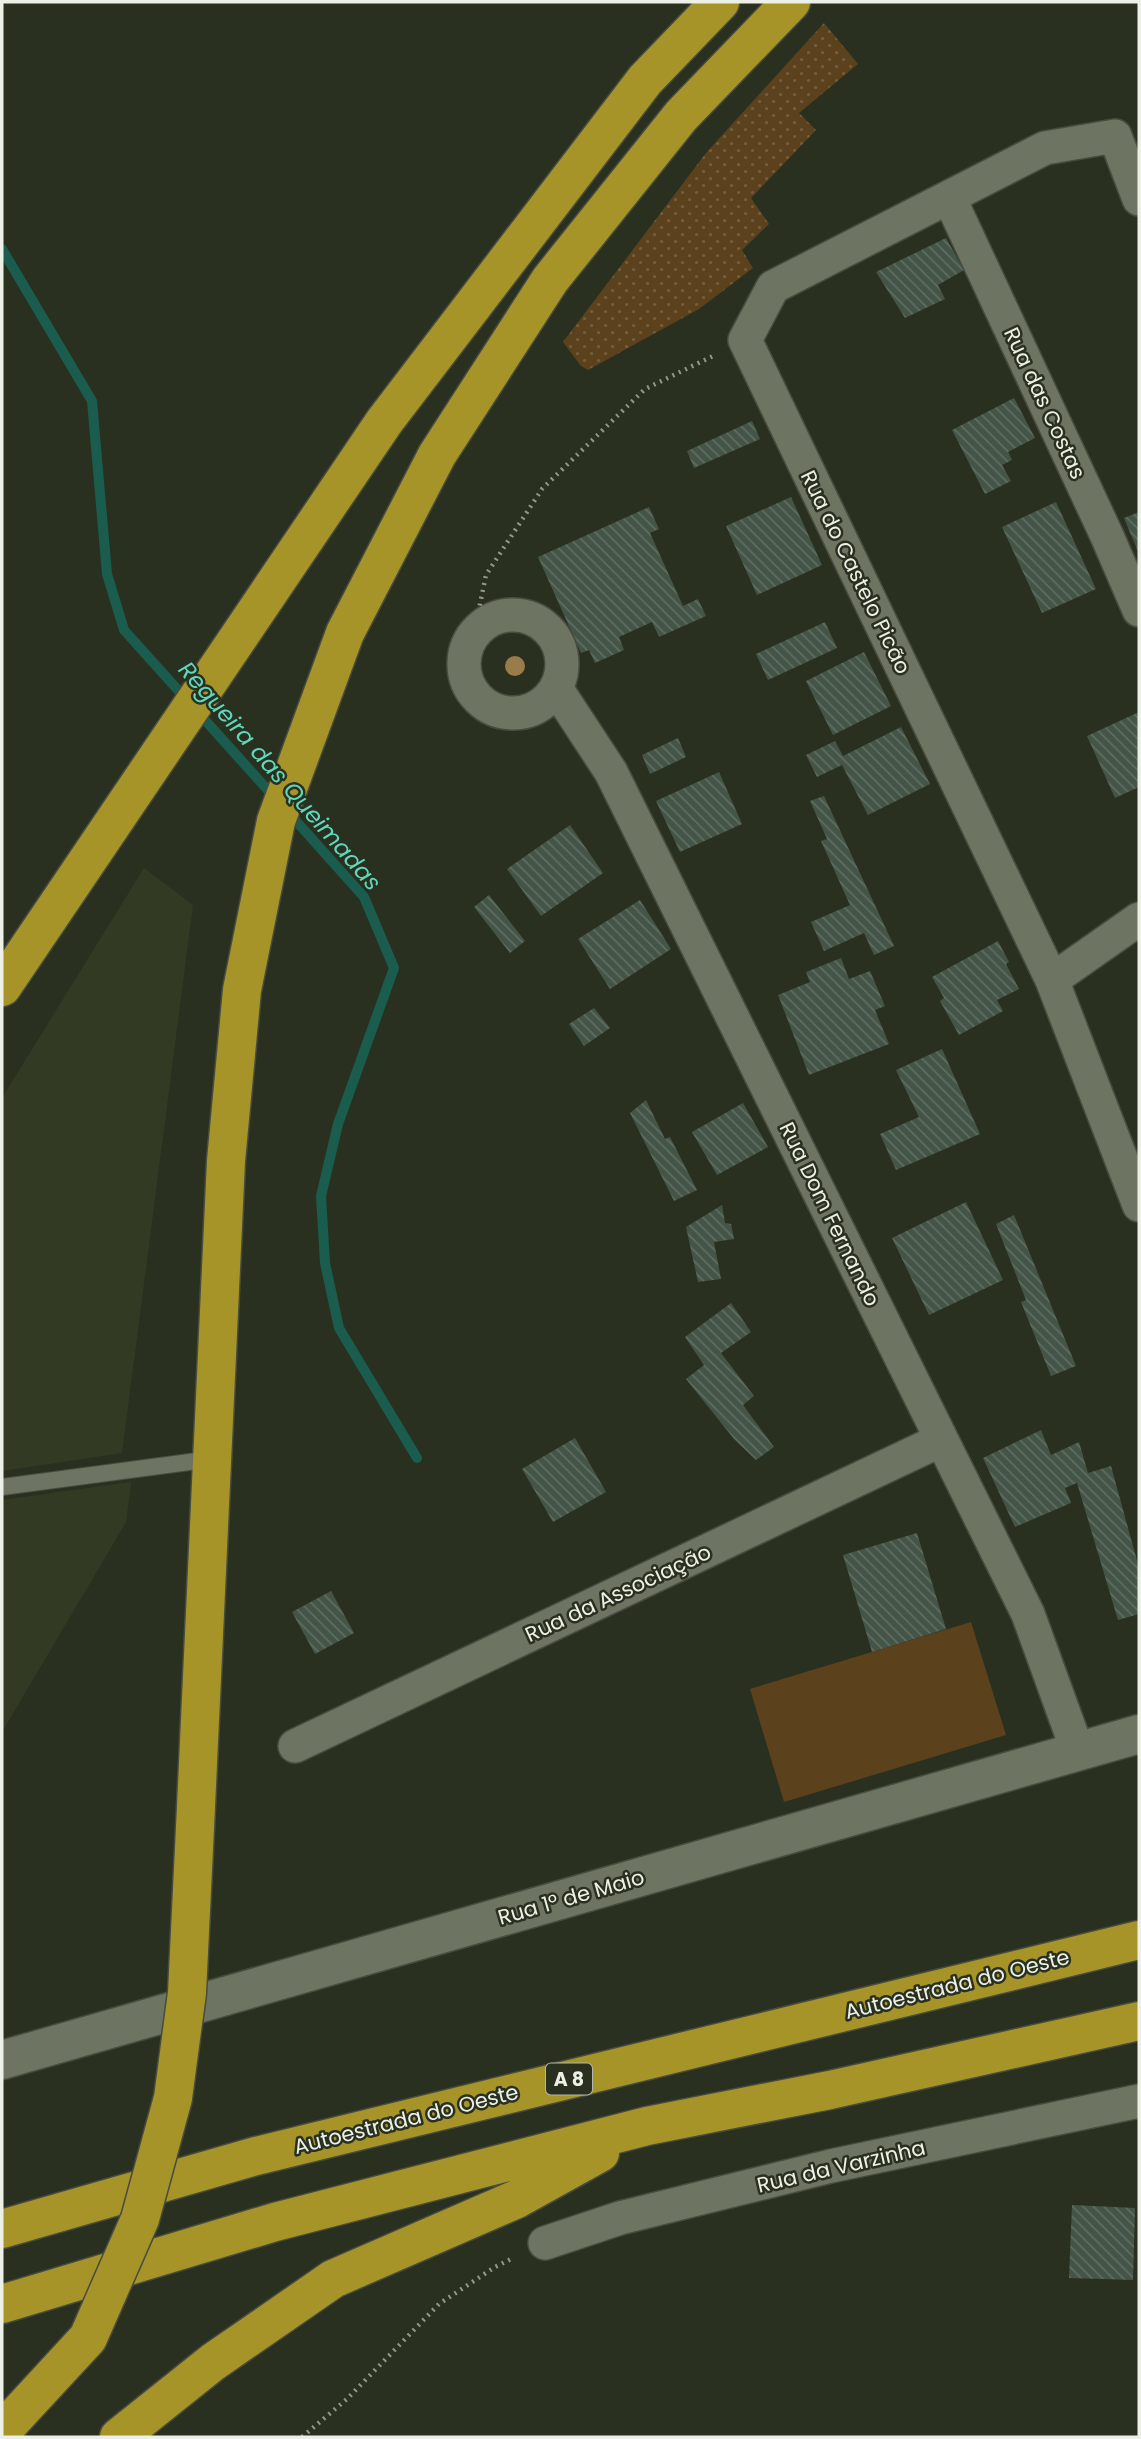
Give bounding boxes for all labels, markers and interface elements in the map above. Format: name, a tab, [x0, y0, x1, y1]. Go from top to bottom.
street label: Rua das Costas	[997, 322, 1093, 484]
street label: Rua do Castelo Picão	[794, 465, 918, 679]
water label: Regueira das Queimadas	[171, 654, 389, 898]
street label: Rua Dom Fernando	[773, 1117, 887, 1311]
street label: Rua da Associação	[520, 1537, 716, 1649]
street label: Rua 1º de Maio	[494, 1862, 648, 1932]
street label: Autoestrada do Oeste	[842, 1942, 1072, 2026]
road number: A 8	[546, 2064, 592, 2094]
street label: Autoestrada do Oeste	[291, 2077, 521, 2161]
street label: Rua da Varzinha	[754, 2133, 928, 2199]

